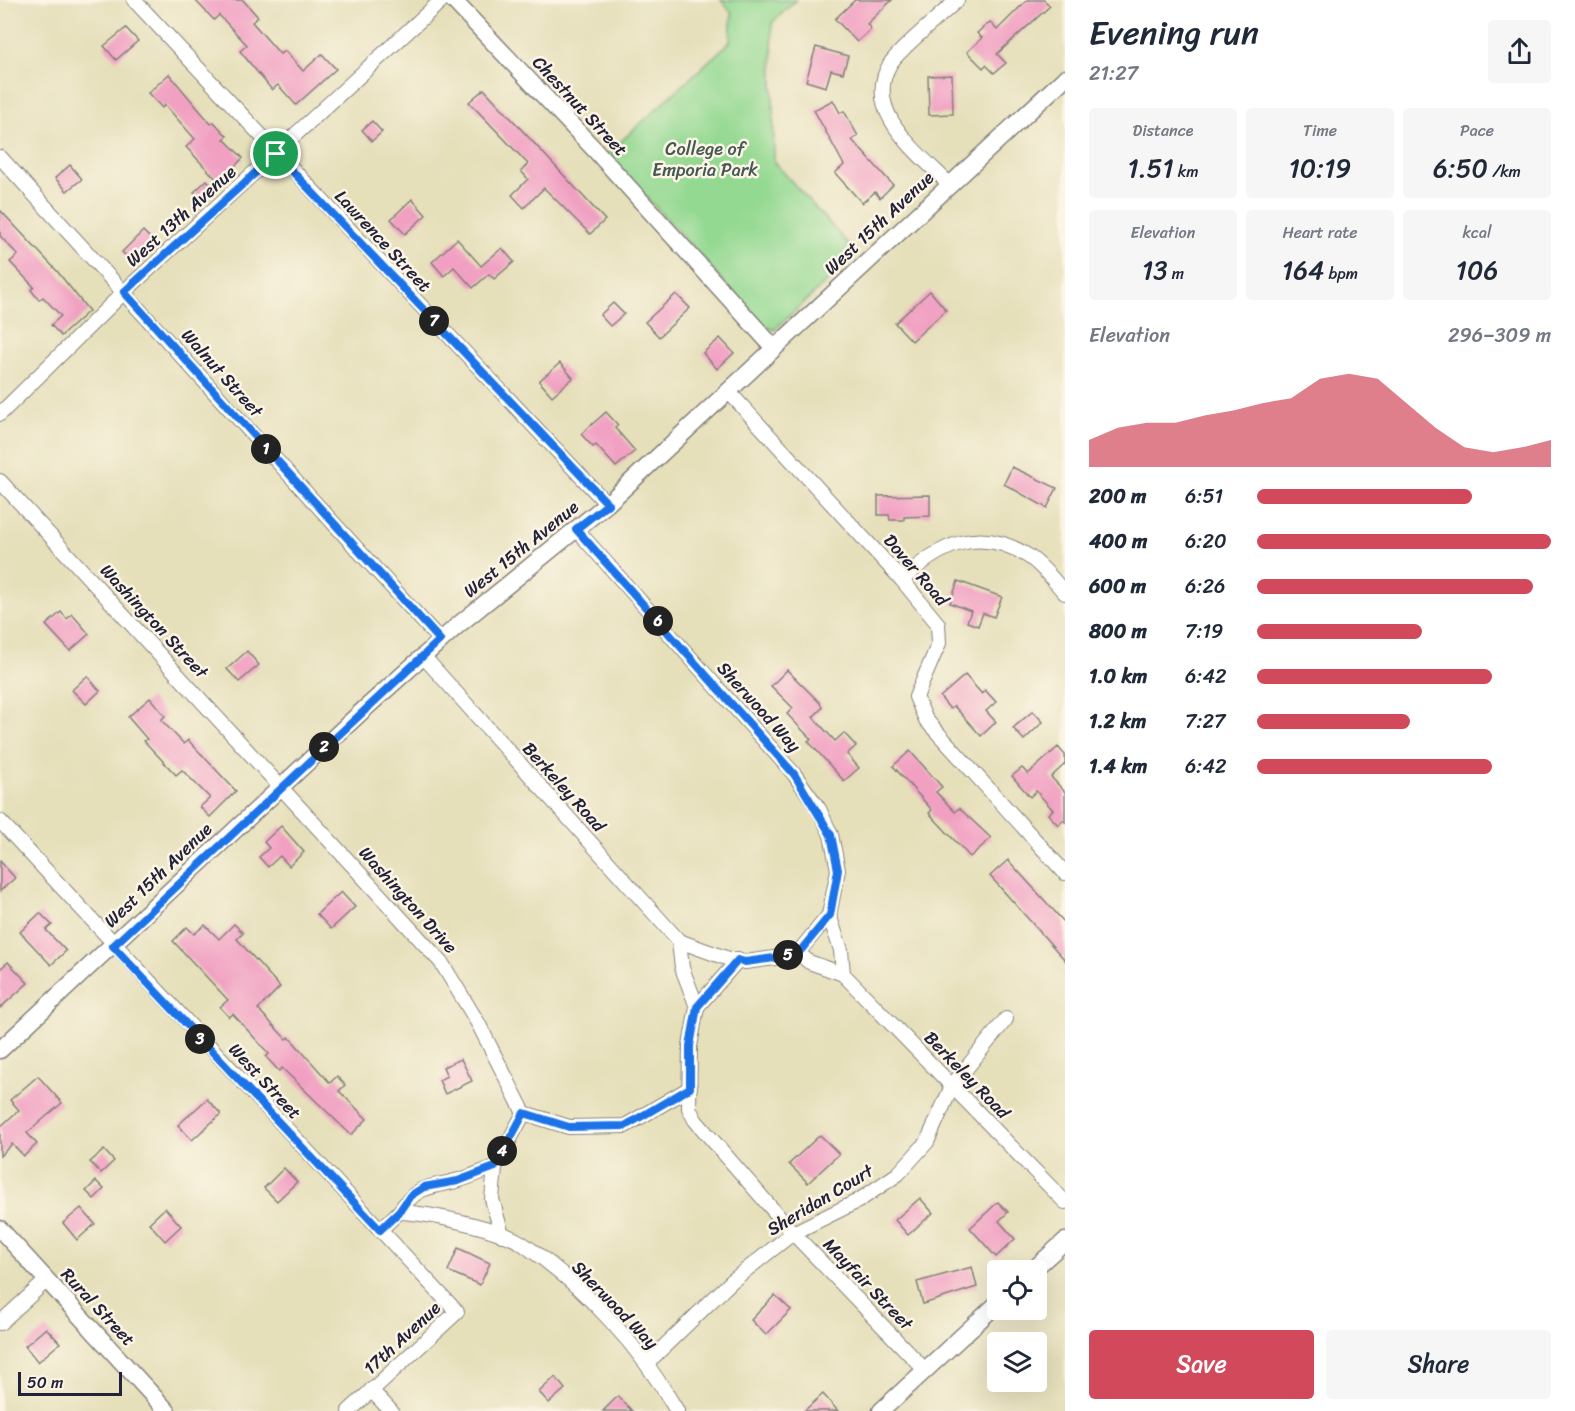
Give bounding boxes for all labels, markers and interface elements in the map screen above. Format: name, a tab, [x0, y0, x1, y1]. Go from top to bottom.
text: Evening run	[1089, 4, 1259, 62]
button: share	[1488, 20, 1551, 83]
street label: Chestnut Street	[524, 48, 636, 164]
text: 21:27	[1089, 56, 1138, 91]
text: Distance	[1133, 116, 1193, 145]
text: Time	[1303, 116, 1337, 145]
text: Pace	[1460, 116, 1494, 145]
pin	[250, 128, 301, 179]
park label: College of Emporia Park	[652, 133, 758, 186]
icon: arrive	[259, 137, 292, 170]
text: 1.51	[1128, 145, 1174, 191]
text: 10:19	[1289, 145, 1351, 191]
text: 6:50	[1433, 145, 1488, 191]
street label: West 13th Avenue	[118, 157, 244, 275]
text: km	[1174, 157, 1199, 186]
text: /km	[1488, 157, 1521, 186]
street label: West 15th Avenue	[816, 163, 942, 283]
street label: Lawrence Street	[326, 182, 440, 300]
text: Elevation	[1131, 218, 1195, 247]
text: Heart rate	[1282, 218, 1358, 247]
text: kcal	[1462, 218, 1492, 247]
text: 13	[1142, 247, 1167, 293]
text: 164	[1282, 247, 1324, 293]
text: 106	[1456, 247, 1498, 293]
text: m	[1167, 259, 1184, 288]
text: bpm	[1324, 259, 1358, 288]
pin: 7	[419, 306, 449, 336]
text: 7	[429, 306, 439, 335]
text: Elevation	[1089, 318, 1170, 353]
text: 296–309 m	[1448, 318, 1551, 353]
street label: Walnut Street	[173, 321, 272, 426]
pin: 1	[251, 434, 281, 464]
text: 1	[263, 434, 269, 463]
text: 200 m	[1089, 479, 1146, 514]
text: 6:51	[1185, 479, 1223, 514]
street label: West 15th Avenue	[456, 492, 586, 606]
text: 400 m	[1089, 524, 1147, 559]
text: 6:20	[1185, 524, 1227, 559]
street label: Dover Road	[875, 526, 958, 615]
street label: Washington Street	[92, 556, 217, 687]
text: 600 m	[1089, 569, 1146, 604]
text: 6:26	[1185, 569, 1225, 604]
pin: 6	[643, 606, 673, 636]
text: 6	[653, 606, 663, 635]
text: 800 m	[1089, 614, 1147, 649]
text: 7:19	[1185, 614, 1223, 649]
street label: Sherwood Way	[709, 654, 810, 761]
text: 1.0 km	[1089, 659, 1147, 694]
text: 6:42	[1185, 659, 1226, 694]
text: 1.2 km	[1089, 704, 1146, 739]
text: 7:27	[1185, 704, 1225, 739]
pin: 2	[309, 732, 339, 762]
text: 2	[319, 732, 329, 761]
street label: Berkeley Road	[514, 734, 615, 841]
text: 1.4 km	[1089, 749, 1147, 784]
text: 6:42	[1185, 749, 1226, 784]
street label: West 15th Avenue	[96, 814, 220, 936]
street label: Washington Drive	[350, 839, 466, 961]
pin: 5	[773, 940, 803, 970]
text: 5	[783, 940, 793, 969]
street label: Berkeley Road	[916, 1023, 1019, 1128]
pin: 3	[185, 1024, 215, 1054]
text: 3	[196, 1024, 204, 1053]
street label: West Street	[220, 1035, 310, 1127]
pin: 4	[487, 1136, 517, 1166]
text: 4	[497, 1136, 507, 1165]
street label: Sheridan Court	[760, 1155, 880, 1245]
street label: Mayfair Street	[815, 1230, 921, 1339]
street label: Sherwood Way	[564, 1253, 667, 1358]
street label: Rural Street	[53, 1260, 143, 1354]
map controls	[987, 1260, 1047, 1392]
button: locate	[987, 1260, 1047, 1320]
street label: 17th Avenue	[355, 1293, 449, 1383]
button: Save	[1089, 1330, 1314, 1399]
button: Share	[1326, 1330, 1551, 1399]
button: layers	[987, 1332, 1047, 1392]
text: 50 m	[27, 1368, 63, 1397]
scale bar	[18, 1369, 122, 1396]

